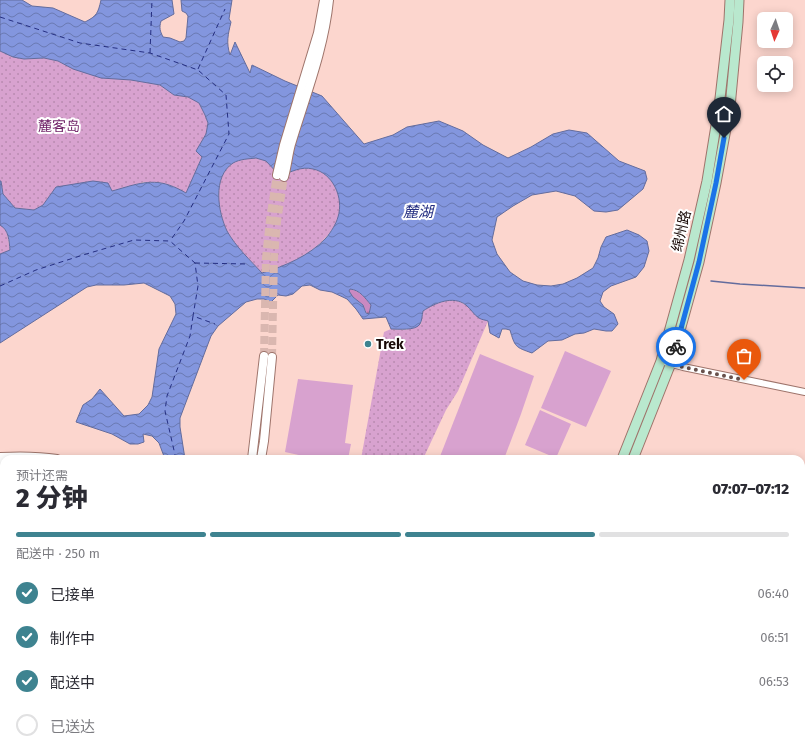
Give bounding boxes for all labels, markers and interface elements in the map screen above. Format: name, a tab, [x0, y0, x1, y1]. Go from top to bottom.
north arrow	[757, 12, 793, 48]
map controls	[757, 12, 793, 92]
button: locate	[757, 56, 793, 92]
pin	[707, 97, 741, 138]
icon: home	[713, 103, 735, 125]
park label: 麓客岛	[38, 118, 80, 135]
water label: 麓湖	[403, 203, 435, 221]
street label: 绵州路	[668, 209, 694, 253]
courier	[656, 327, 696, 367]
place label: Trek	[376, 336, 404, 353]
icon: bike	[665, 336, 687, 358]
marker: Trek	[363, 339, 373, 349]
pin	[727, 339, 761, 380]
icon: bag	[733, 345, 755, 367]
text: 预计还需	[16, 468, 68, 483]
text: 07:07–07:12	[712, 480, 789, 498]
text: 2 分钟	[16, 483, 88, 514]
text: 配送中 · 250 m	[16, 546, 100, 561]
icon: check	[16, 582, 38, 604]
text: 已接单	[50, 586, 95, 604]
text: 06:40	[758, 586, 789, 601]
icon: check	[16, 626, 38, 648]
text: 制作中	[50, 630, 95, 648]
text: 06:51	[760, 630, 789, 645]
icon: check	[16, 670, 38, 692]
text: 配送中	[50, 674, 95, 692]
text: 06:53	[759, 674, 789, 689]
text: 已送达	[50, 718, 95, 736]

